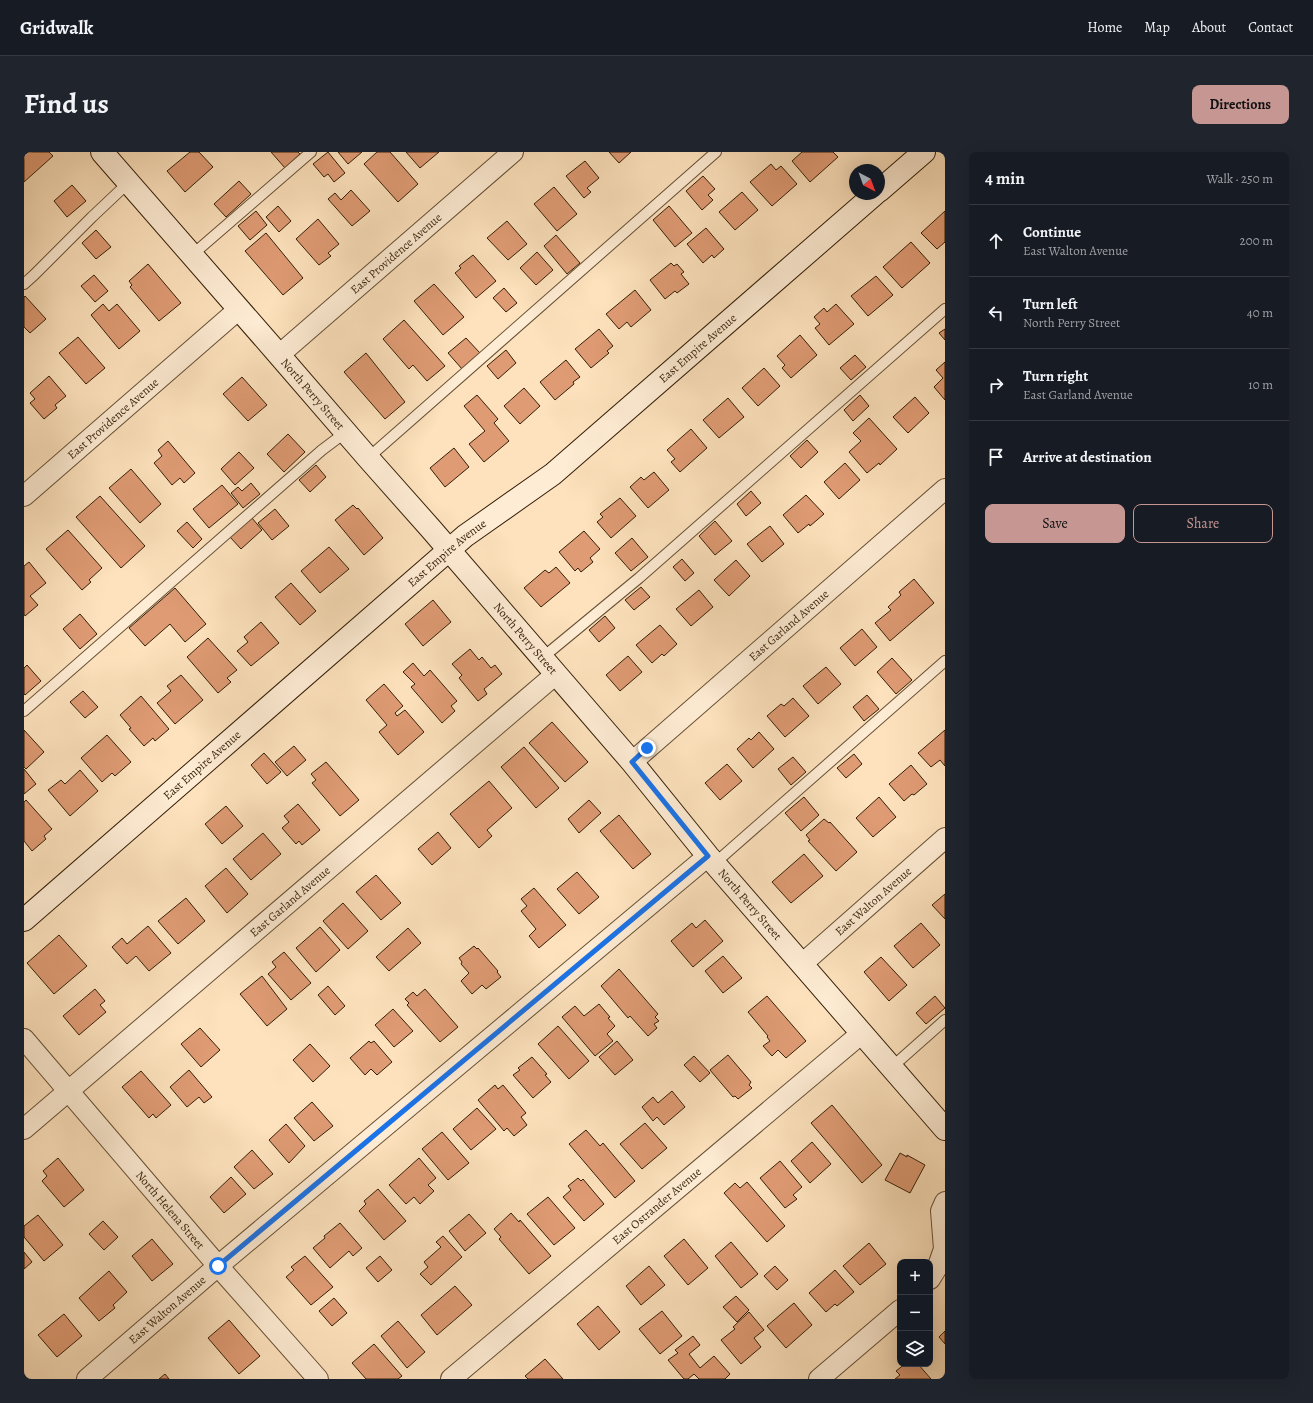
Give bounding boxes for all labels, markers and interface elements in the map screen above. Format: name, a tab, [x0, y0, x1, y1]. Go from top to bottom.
text: Gridwalk	[20, 15, 93, 41]
text: Home	[1087, 18, 1122, 37]
text: Map	[1144, 18, 1170, 37]
text: About	[1192, 18, 1226, 37]
text: Contact	[1248, 18, 1293, 37]
text: Find us	[24, 85, 109, 123]
button: Directions	[1192, 85, 1289, 124]
north arrow	[849, 164, 885, 200]
text: 4 min	[985, 167, 1025, 190]
text: Walk · 250 m	[1206, 170, 1273, 187]
street label: East Providence Avenue	[347, 209, 445, 298]
text: Continue	[1023, 222, 1081, 242]
icon: ahead	[985, 230, 1007, 252]
text: 200 m	[1240, 232, 1273, 249]
text: East Walton Avenue	[1023, 242, 1128, 259]
text: Turn left	[1023, 294, 1078, 314]
icon: left	[985, 302, 1007, 324]
text: 40 m	[1247, 304, 1273, 321]
street label: East Empire Avenue	[655, 310, 740, 387]
text: North Perry Street	[1023, 314, 1120, 331]
street label: North Perry Street	[277, 355, 348, 433]
text: Turn right	[1023, 366, 1088, 386]
street label: East Providence Avenue	[64, 374, 162, 463]
icon: right	[985, 374, 1007, 396]
text: 10 m	[1248, 376, 1273, 393]
text: East Garland Avenue	[1023, 386, 1133, 403]
icon: arrive	[985, 446, 1007, 468]
text: Arrive at destination	[1023, 447, 1152, 467]
button: Save	[985, 504, 1125, 543]
button: Share	[1133, 504, 1273, 543]
street label: East Empire Avenue	[404, 515, 489, 591]
street label: East Garland Avenue	[745, 586, 832, 665]
street label: North Perry Street	[490, 599, 561, 678]
street label: East Empire Avenue	[160, 727, 244, 803]
route end	[638, 739, 656, 757]
street label: East Garland Avenue	[246, 862, 334, 941]
street label: East Walton Avenue	[832, 863, 915, 939]
street label: North Perry Street	[714, 865, 786, 944]
street label: East Ostrander Avenue	[609, 1164, 705, 1248]
street label: North Helena Street	[132, 1167, 208, 1253]
route start	[209, 1257, 227, 1275]
map controls	[897, 1259, 933, 1367]
button: +	[897, 1259, 933, 1295]
street label: East Walton Avenue	[125, 1272, 209, 1348]
button: −	[897, 1295, 933, 1331]
button: layers	[897, 1331, 933, 1367]

